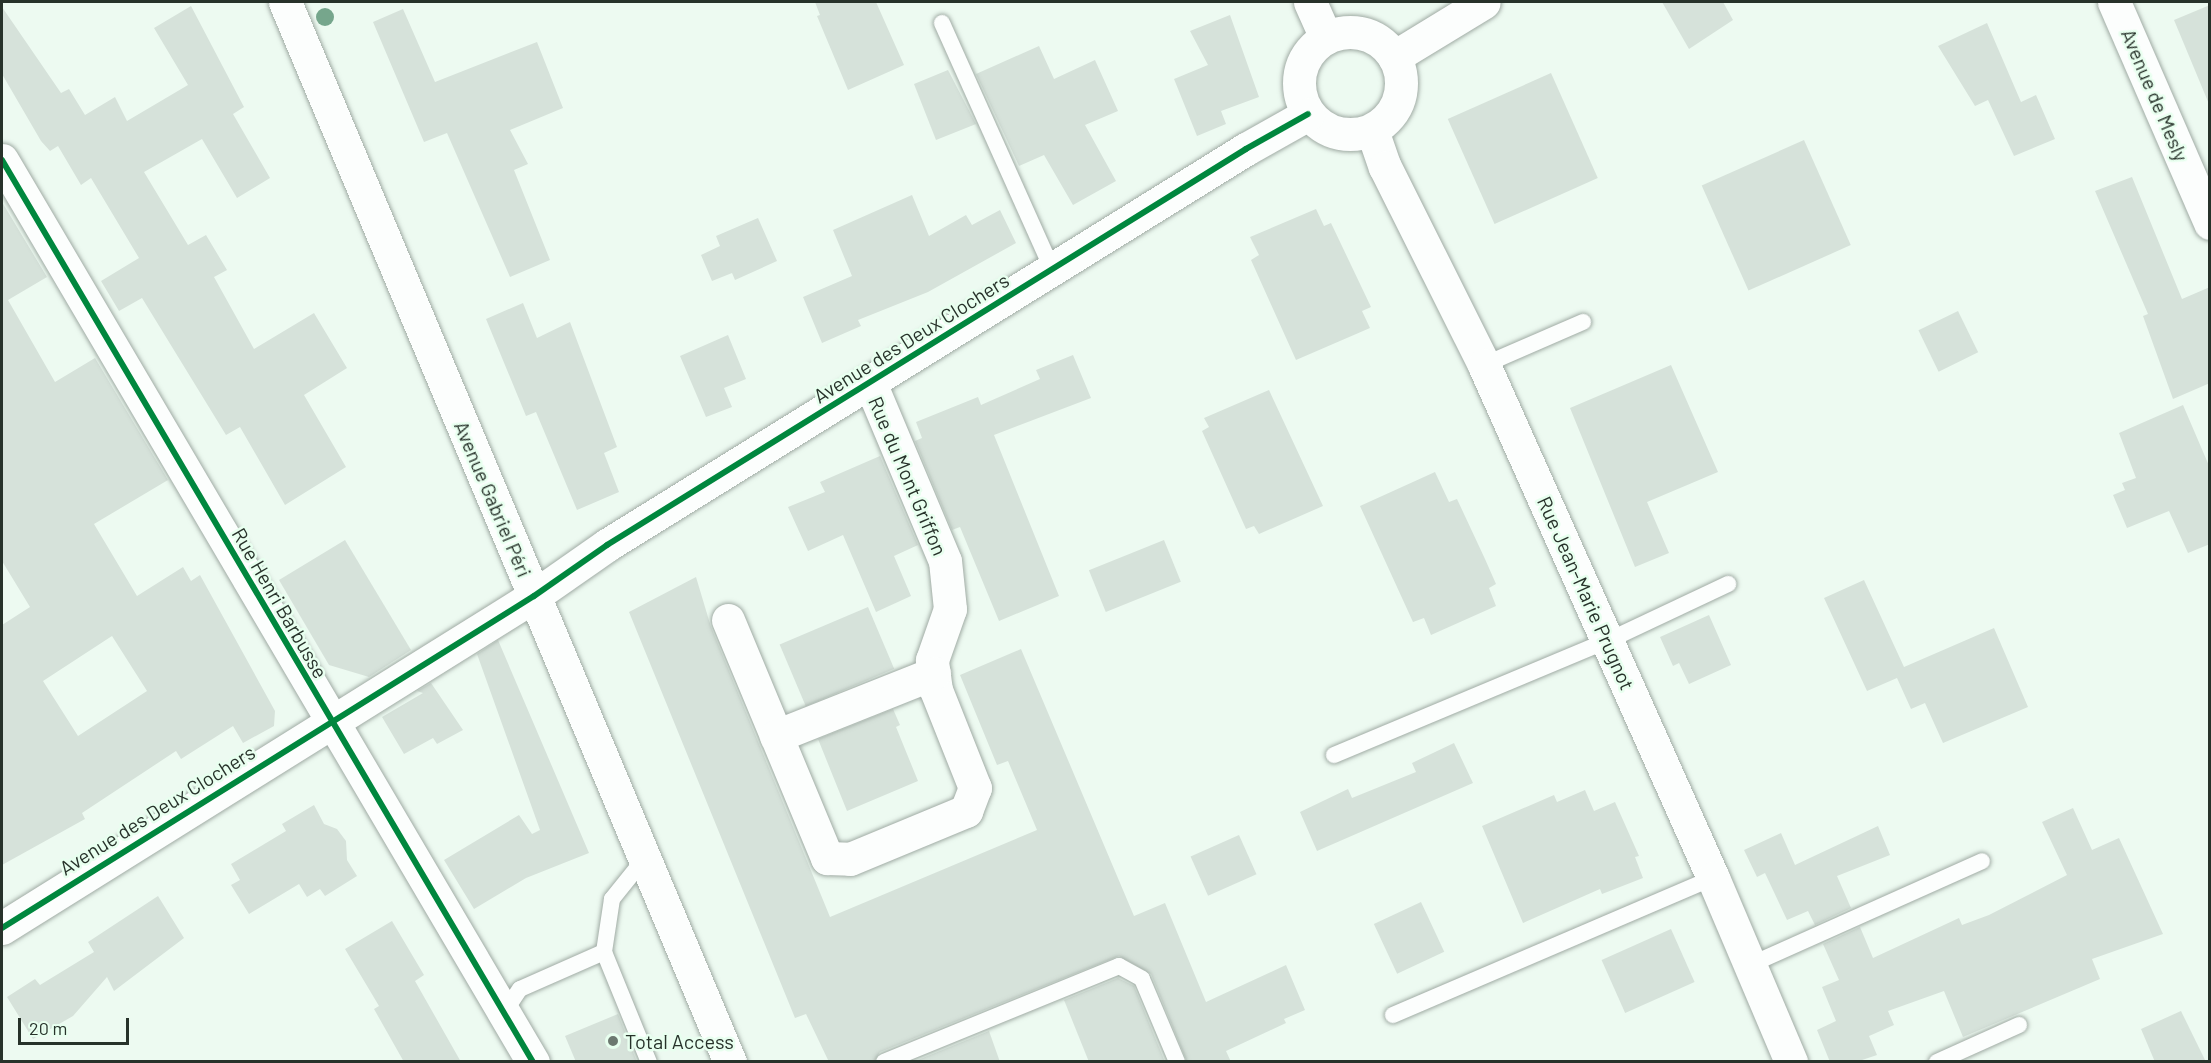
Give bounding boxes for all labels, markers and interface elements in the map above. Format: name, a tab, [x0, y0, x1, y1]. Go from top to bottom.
street label: Avenue de Mesly	[2116, 25, 2194, 165]
street label: Avenue des Deux Clochers	[809, 268, 1013, 408]
street label: Rue du Mont Griffon	[864, 393, 952, 559]
street label: Avenue Gabriel Péri	[449, 417, 537, 581]
street label: Rue Jean-Marie Prugnot	[1532, 493, 1640, 693]
street label: Rue Henri Barbusse	[227, 524, 333, 682]
street label: Avenue des Deux Clochers	[55, 740, 259, 880]
scale bar	[21, 1006, 132, 1044]
text: 20 m	[29, 1017, 67, 1039]
place label: Total Access	[625, 1029, 734, 1053]
marker: Total Access	[606, 1034, 620, 1048]

